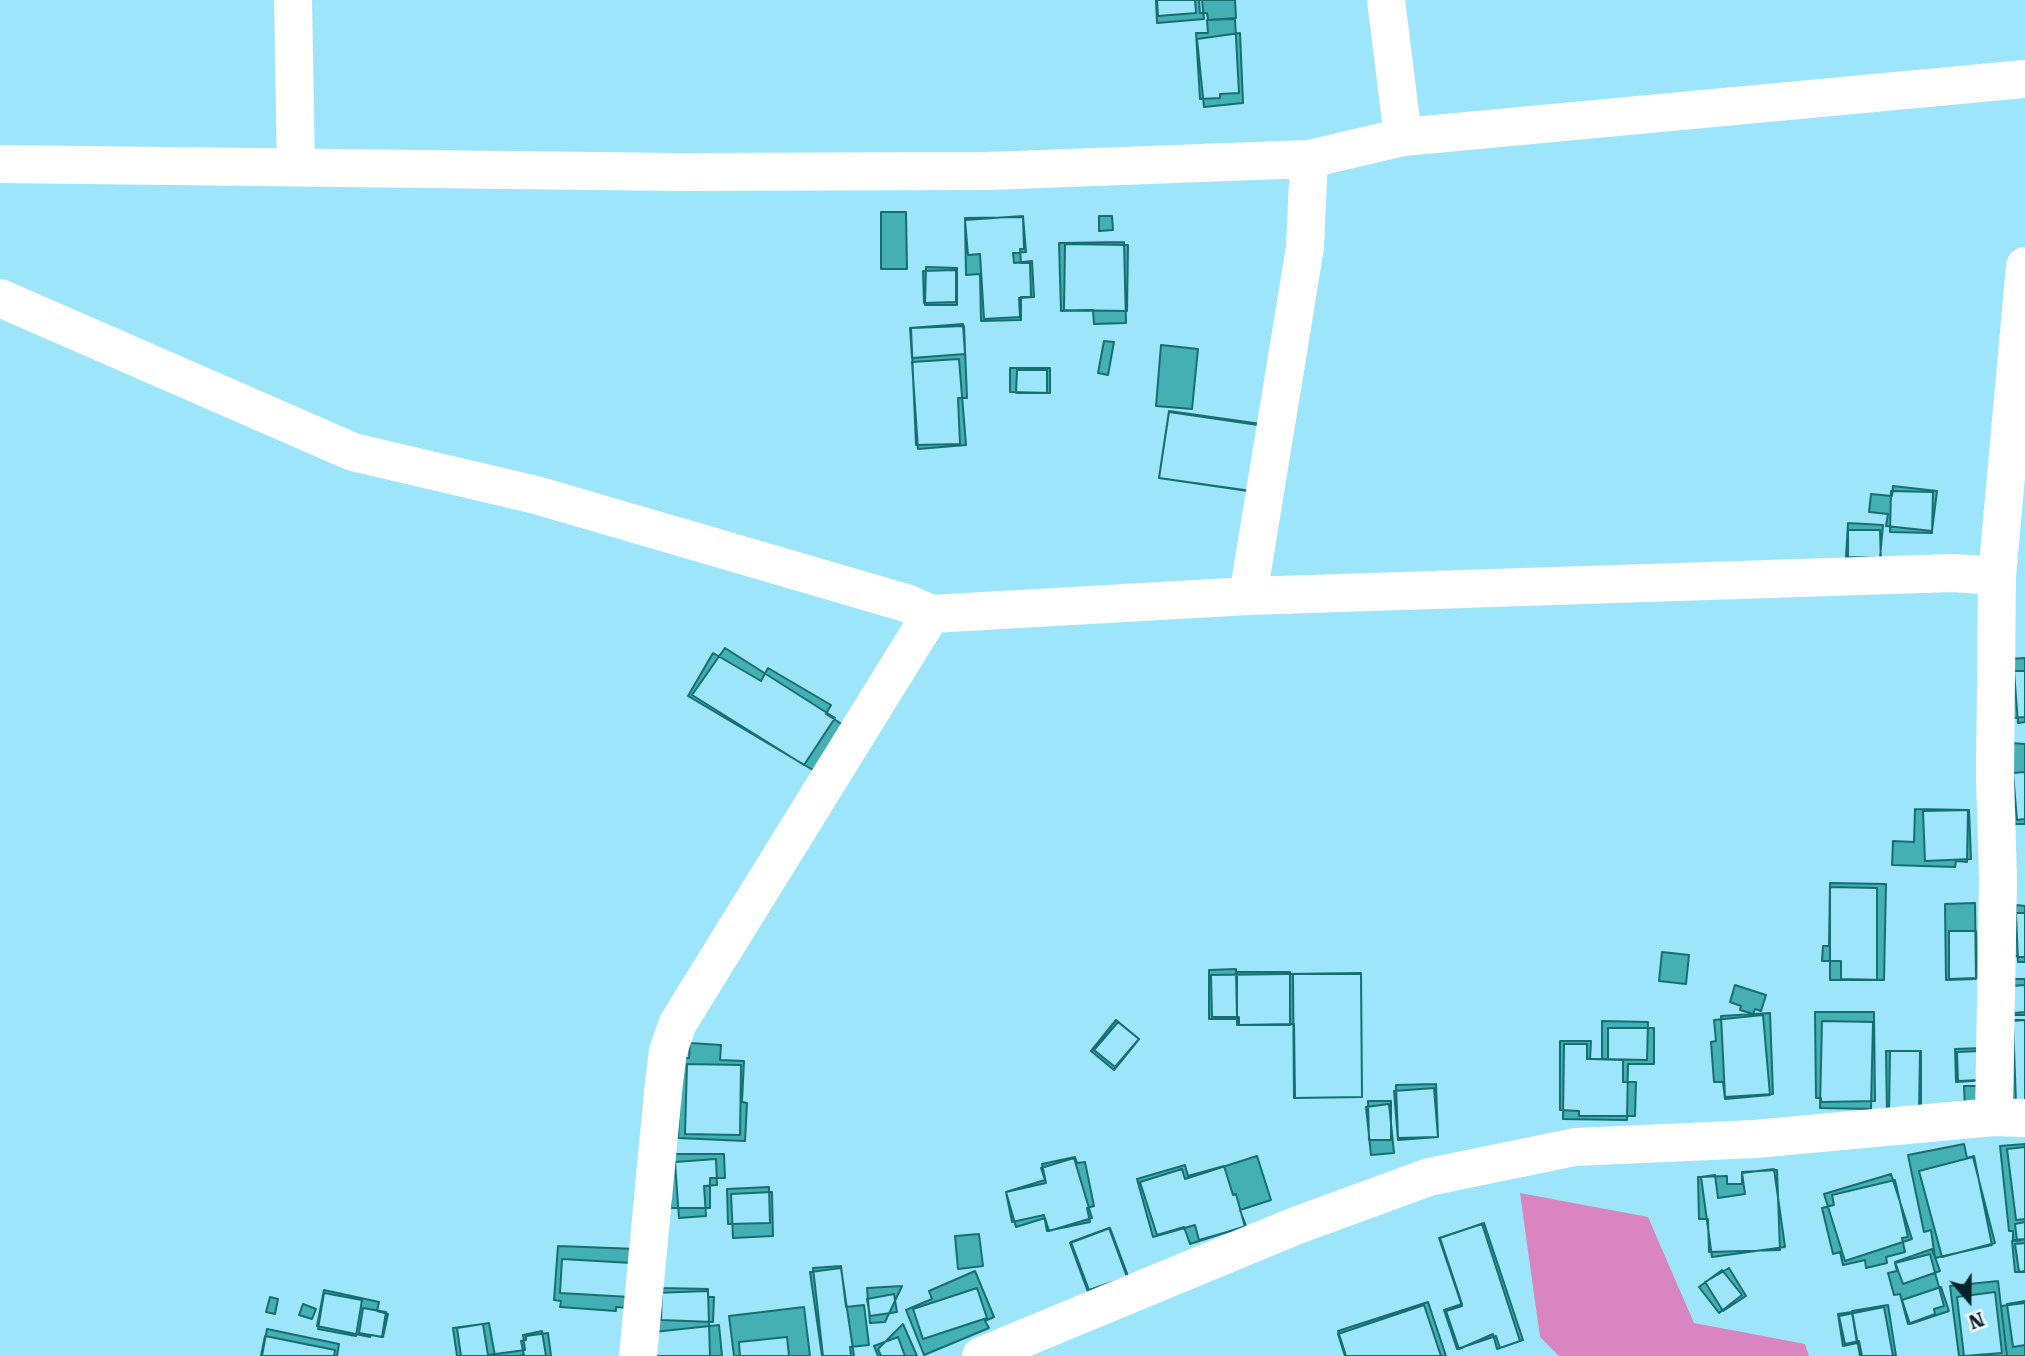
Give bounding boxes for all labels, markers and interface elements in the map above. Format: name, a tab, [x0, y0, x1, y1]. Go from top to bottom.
north arrow	[1934, 1265, 2004, 1335]
text: N	[1966, 1307, 1987, 1334]

